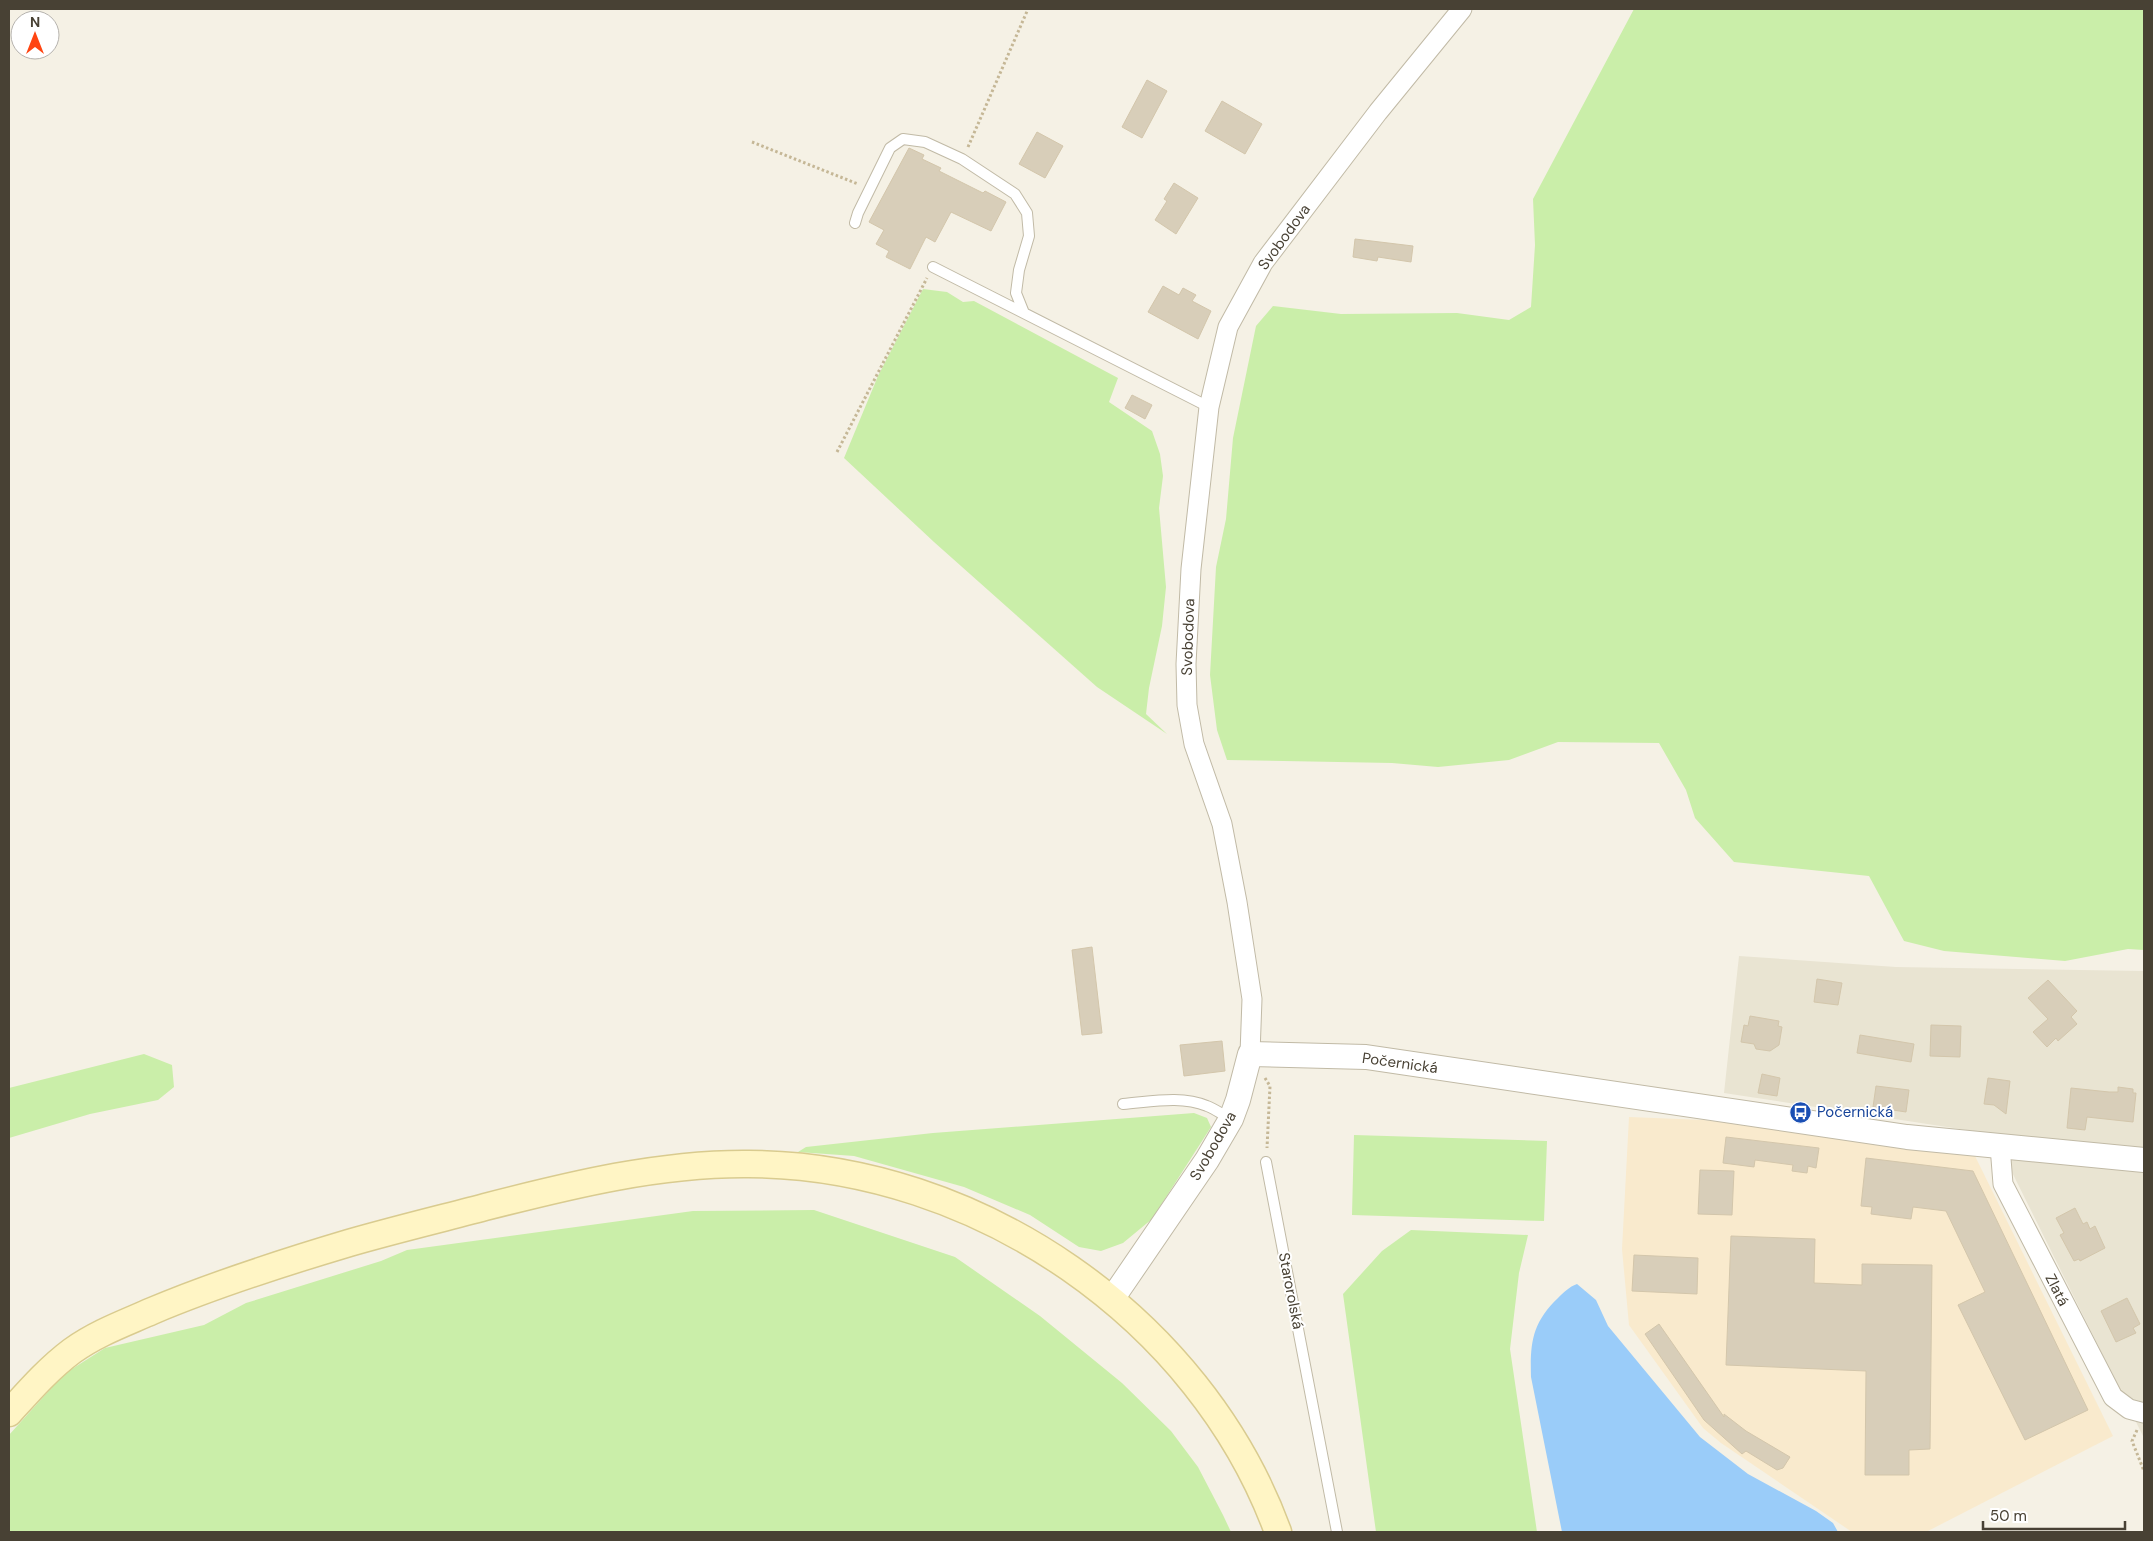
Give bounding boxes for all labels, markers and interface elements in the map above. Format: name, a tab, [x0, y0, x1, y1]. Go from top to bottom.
north arrow	[10, 10, 60, 60]
text: N	[30, 13, 40, 31]
street label: Svobodova	[1253, 200, 1315, 274]
street label: Svobodova	[1177, 598, 1199, 676]
street label: Počernická	[1361, 1048, 1439, 1078]
bus stop icon: Počernická	[1789, 1100, 1813, 1124]
place label: Počernická	[1817, 1102, 1893, 1122]
street label: Svobodova	[1185, 1108, 1241, 1184]
street label: Starorolská	[1274, 1251, 1308, 1331]
street label: Zlatá	[2040, 1271, 2074, 1309]
scale bar	[1983, 1498, 2126, 1530]
text: 50 m	[1990, 1506, 2027, 1526]

